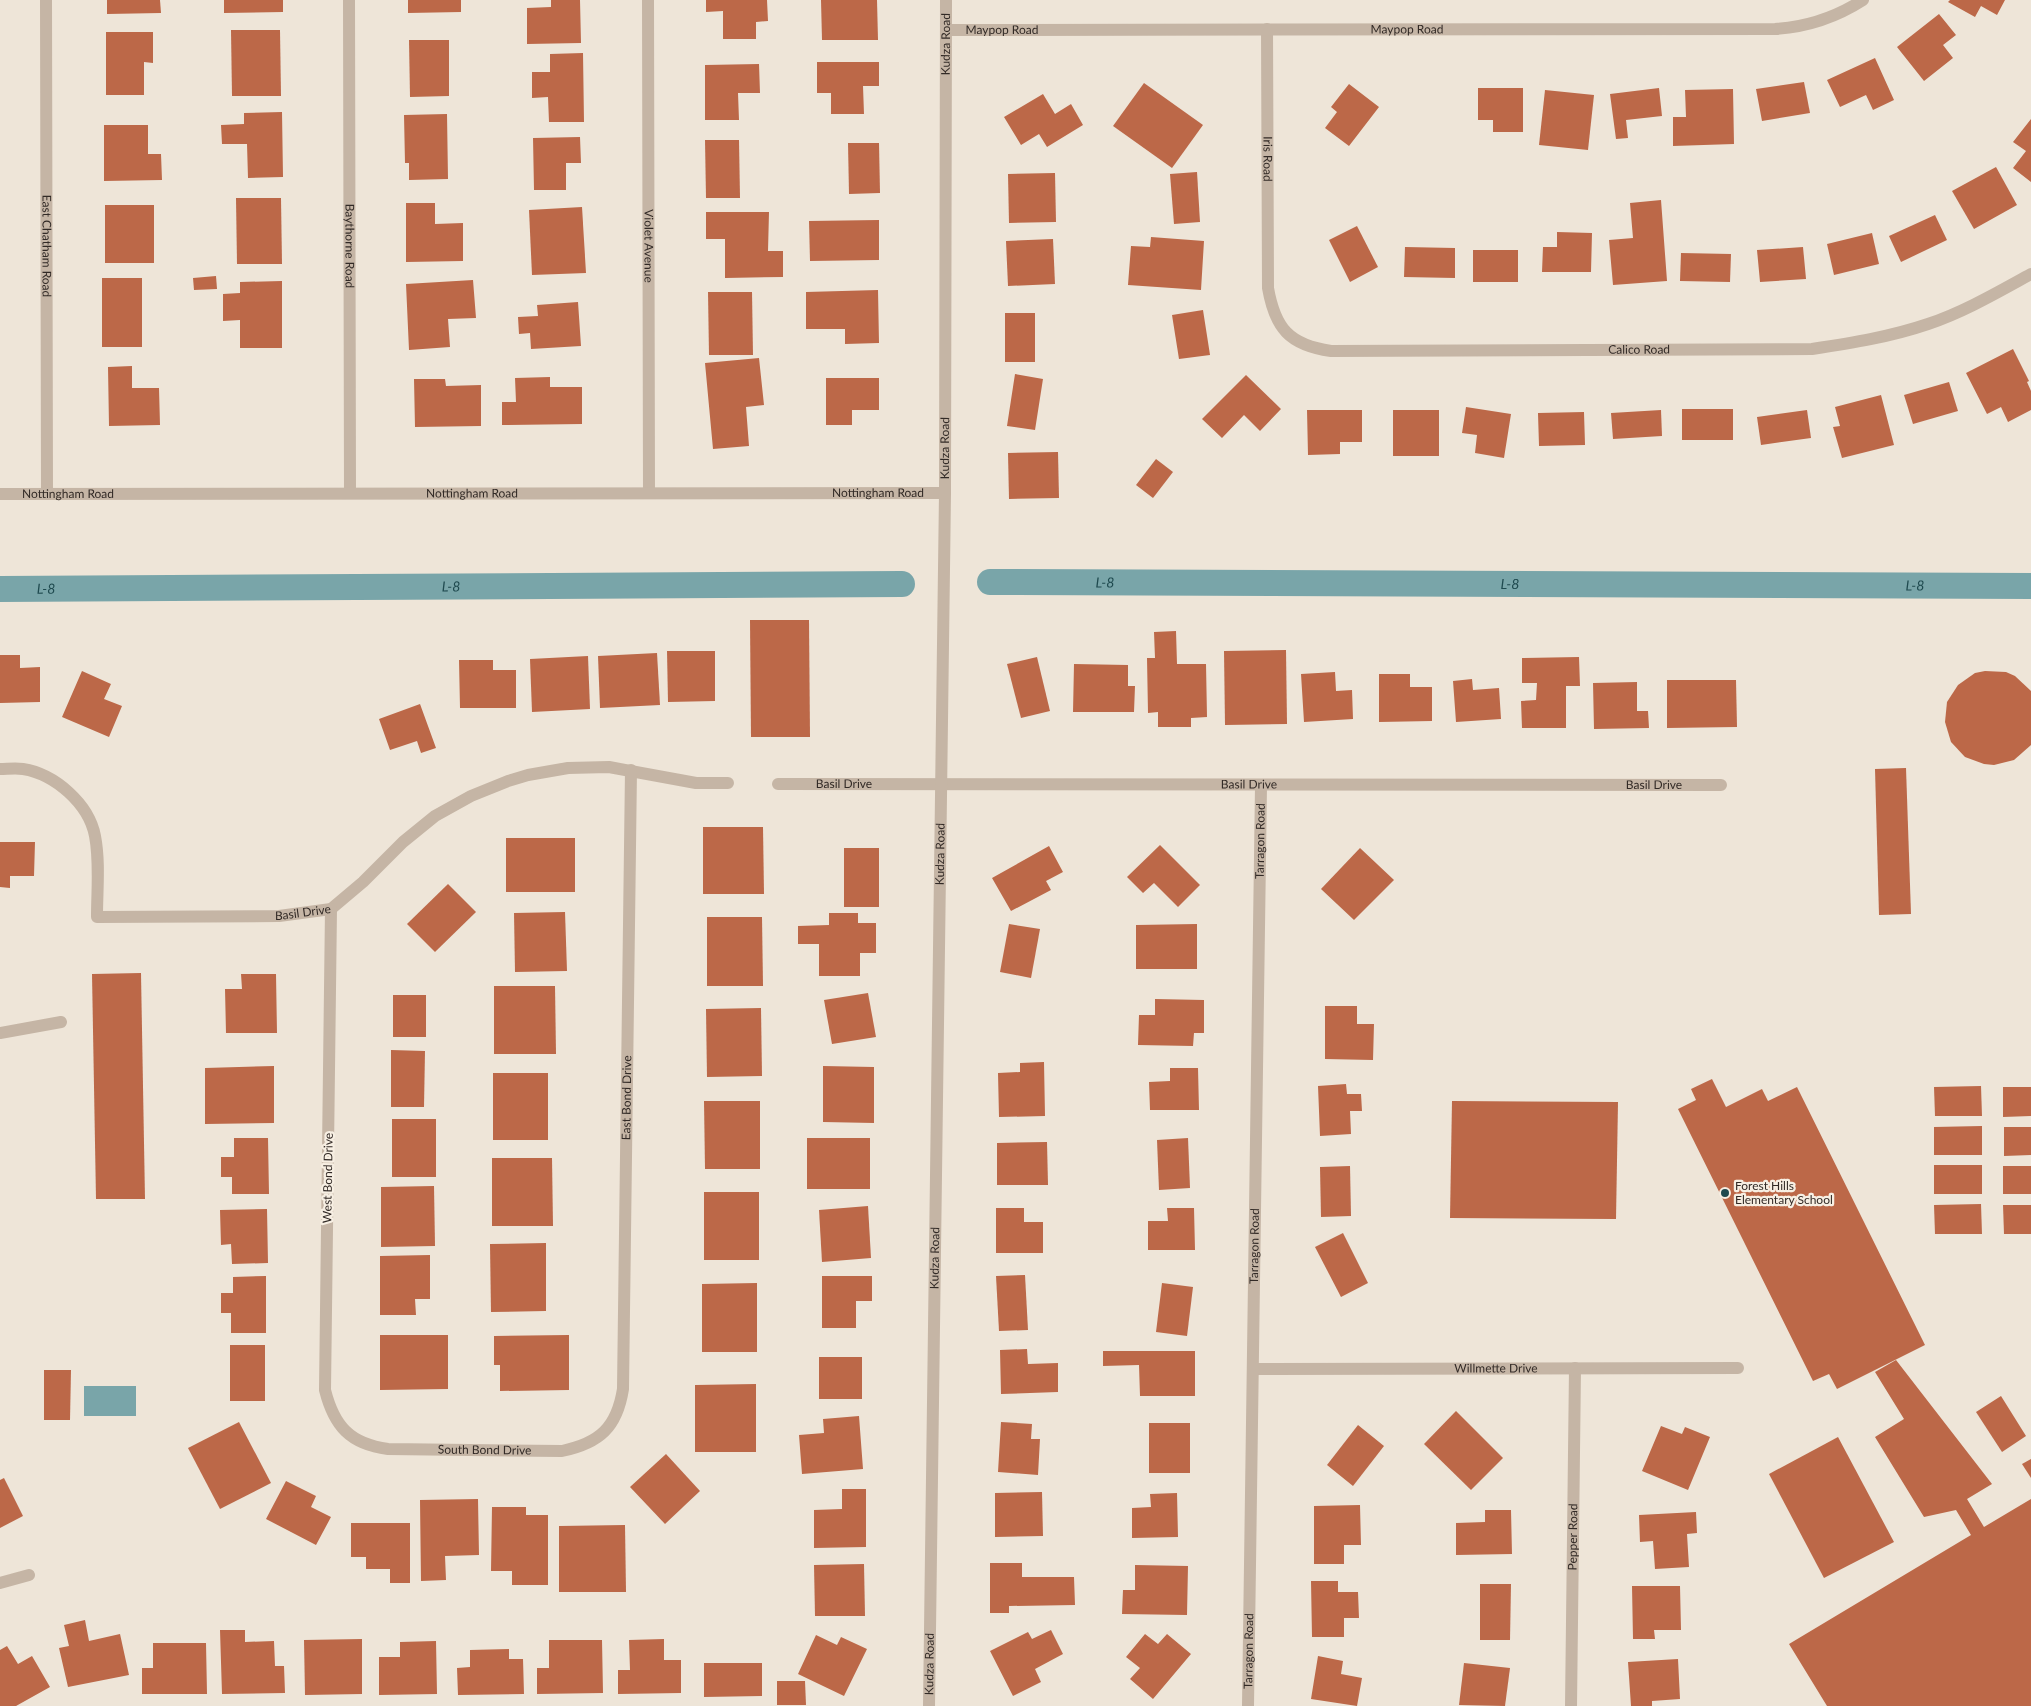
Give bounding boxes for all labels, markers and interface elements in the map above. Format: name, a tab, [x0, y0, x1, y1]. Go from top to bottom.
street label: Kudza Road	[938, 13, 953, 75]
street label: Maypop Road	[1370, 21, 1444, 36]
street label: Maypop Road	[965, 22, 1039, 37]
street label: Iris Road	[1260, 136, 1276, 182]
street label: East Chatham Road	[39, 195, 55, 297]
street label: Baythorne Road	[342, 204, 358, 288]
street label: Violet Avenue	[641, 209, 657, 283]
street label: Calico Road	[1608, 342, 1670, 357]
street label: Kudza Road	[937, 417, 952, 479]
street label: Nottingham Road	[426, 485, 518, 501]
street label: Nottingham Road	[832, 485, 924, 500]
street label: Nottingham Road	[22, 486, 114, 501]
water label: L-8	[1096, 573, 1114, 590]
water label: L-8	[1501, 575, 1519, 592]
water label: L-8	[442, 577, 460, 595]
water label: L-8	[1906, 577, 1924, 594]
water label: L-8	[37, 580, 55, 597]
street label: Basil Drive	[816, 776, 872, 791]
street label: Basil Drive	[1221, 776, 1277, 792]
street label: Basil Drive	[1626, 777, 1682, 792]
street label: Tarragon Road	[1252, 803, 1268, 879]
street label: Kudza Road	[932, 823, 948, 885]
street label: Basil Drive	[275, 901, 332, 923]
street label: East Bond Drive	[618, 1055, 634, 1140]
street label: West Bond Drive	[319, 1133, 336, 1223]
place label: Forest Hills Elementary School	[1735, 1178, 1833, 1207]
marker: Forest Hills Elementary School	[1719, 1187, 1731, 1199]
street label: Tarragon Road	[1246, 1208, 1262, 1284]
street label: Kudza Road	[926, 1227, 942, 1289]
street label: Willmette Drive	[1454, 1360, 1538, 1376]
street label: South Bond Drive	[438, 1442, 532, 1458]
street label: Pepper Road	[1565, 1503, 1580, 1571]
street label: Tarragon Road	[1240, 1613, 1256, 1689]
street label: Kudza Road	[921, 1633, 937, 1695]

